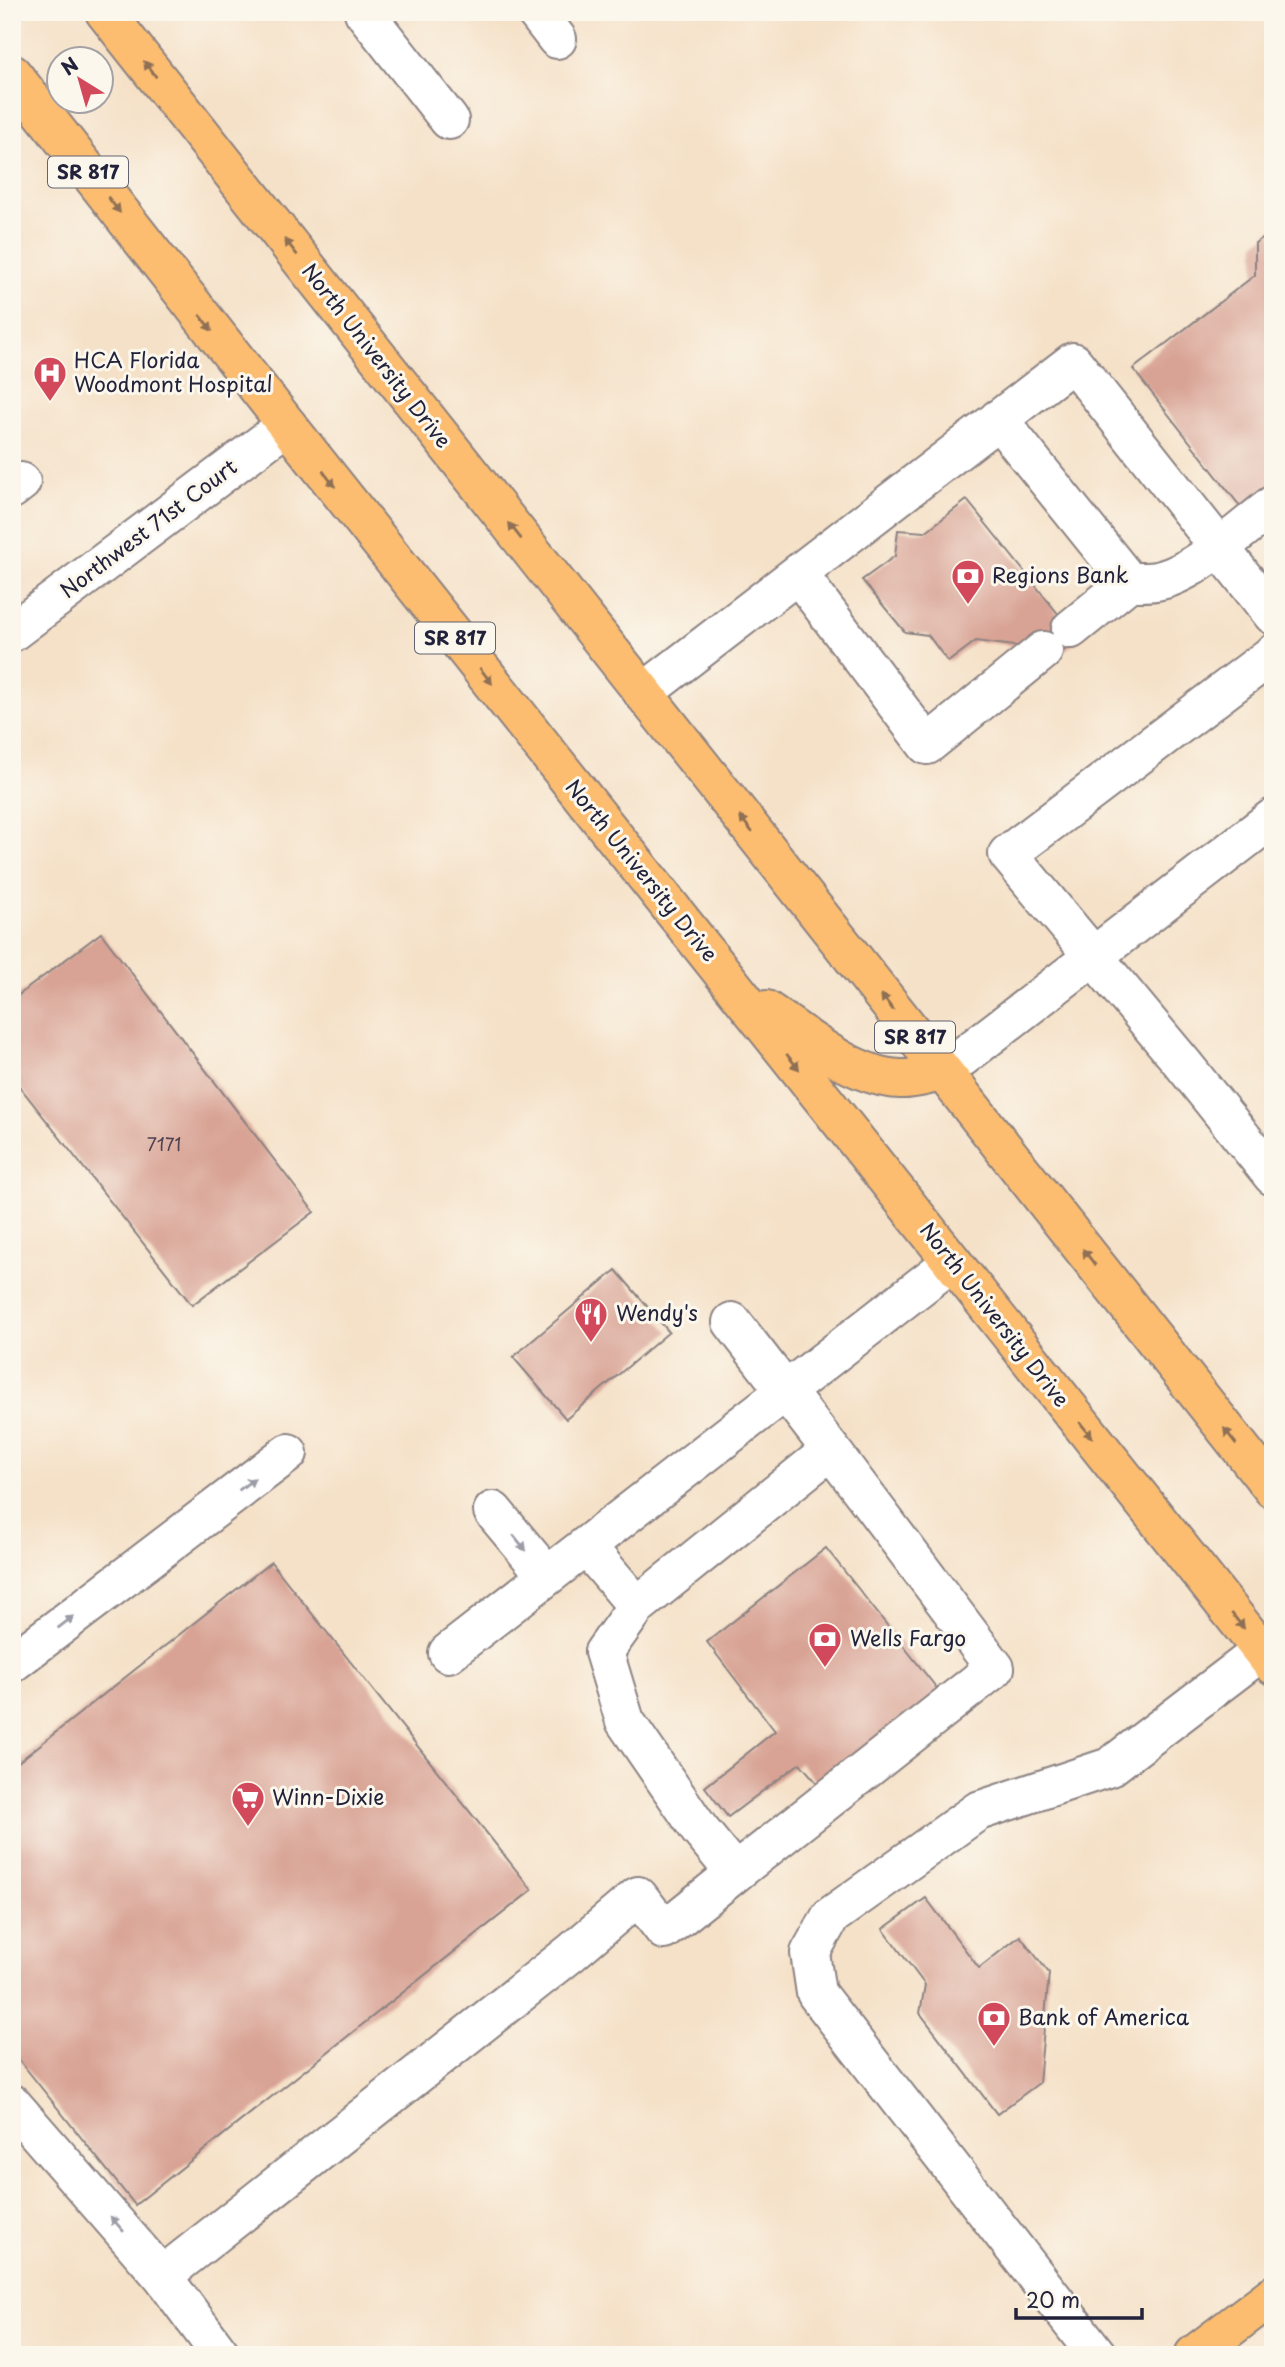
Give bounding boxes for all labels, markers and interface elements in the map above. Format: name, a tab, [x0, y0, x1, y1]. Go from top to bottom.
north arrow	[46, 46, 116, 116]
text: N	[55, 50, 84, 81]
one-way arrow	[142, 60, 157, 78]
road number: SR 817	[48, 156, 128, 188]
one-way arrow	[107, 196, 122, 214]
one-way arrow	[283, 239, 298, 257]
street label: North University Drive	[295, 256, 460, 454]
one-way arrow	[199, 314, 214, 332]
place label: HCA Florida Woodmont Hospital	[74, 343, 273, 399]
hospital icon: HCA Florida Woodmont Hospital	[31, 354, 69, 403]
street label: Northwest 71st Court	[52, 450, 243, 605]
one-way arrow	[321, 470, 336, 488]
one-way arrow	[507, 522, 522, 540]
bank icon: Regions Bank	[949, 557, 987, 606]
place label: Regions Bank	[992, 558, 1129, 590]
road number: SR 817	[415, 622, 495, 653]
one-way arrow	[478, 667, 493, 685]
street label: North University Drive	[559, 772, 726, 968]
one-way arrow	[739, 815, 754, 833]
one-way arrow	[881, 993, 895, 1011]
road number: SR 817	[875, 1021, 955, 1052]
one-way arrow	[785, 1052, 800, 1070]
house number: 7171	[147, 1130, 181, 1157]
street label: North University Drive	[913, 1215, 1078, 1413]
one-way arrow	[1082, 1249, 1097, 1267]
restaurant icon: Wendy's	[572, 1295, 610, 1344]
place label: Wendy's	[616, 1296, 698, 1328]
one-way arrow	[1078, 1422, 1093, 1439]
one-way arrow	[1223, 1427, 1238, 1445]
one-way arrow	[238, 1477, 256, 1491]
one-way arrow	[512, 1535, 527, 1552]
one-way arrow	[1230, 1611, 1245, 1629]
one-way arrow	[57, 1615, 76, 1629]
bank icon: Wells Fargo	[806, 1620, 844, 1669]
place label: Wells Fargo	[850, 1621, 966, 1653]
supermarket icon: Winn-Dixie	[229, 1779, 267, 1828]
place label: Winn-Dixie	[272, 1780, 385, 1812]
bank icon: Bank of America	[975, 1999, 1013, 2048]
place label: Bank of America	[1018, 2000, 1190, 2032]
one-way arrow	[110, 2216, 125, 2233]
scale bar	[1016, 2276, 1142, 2320]
text: 20 m	[1026, 2283, 1080, 2315]

